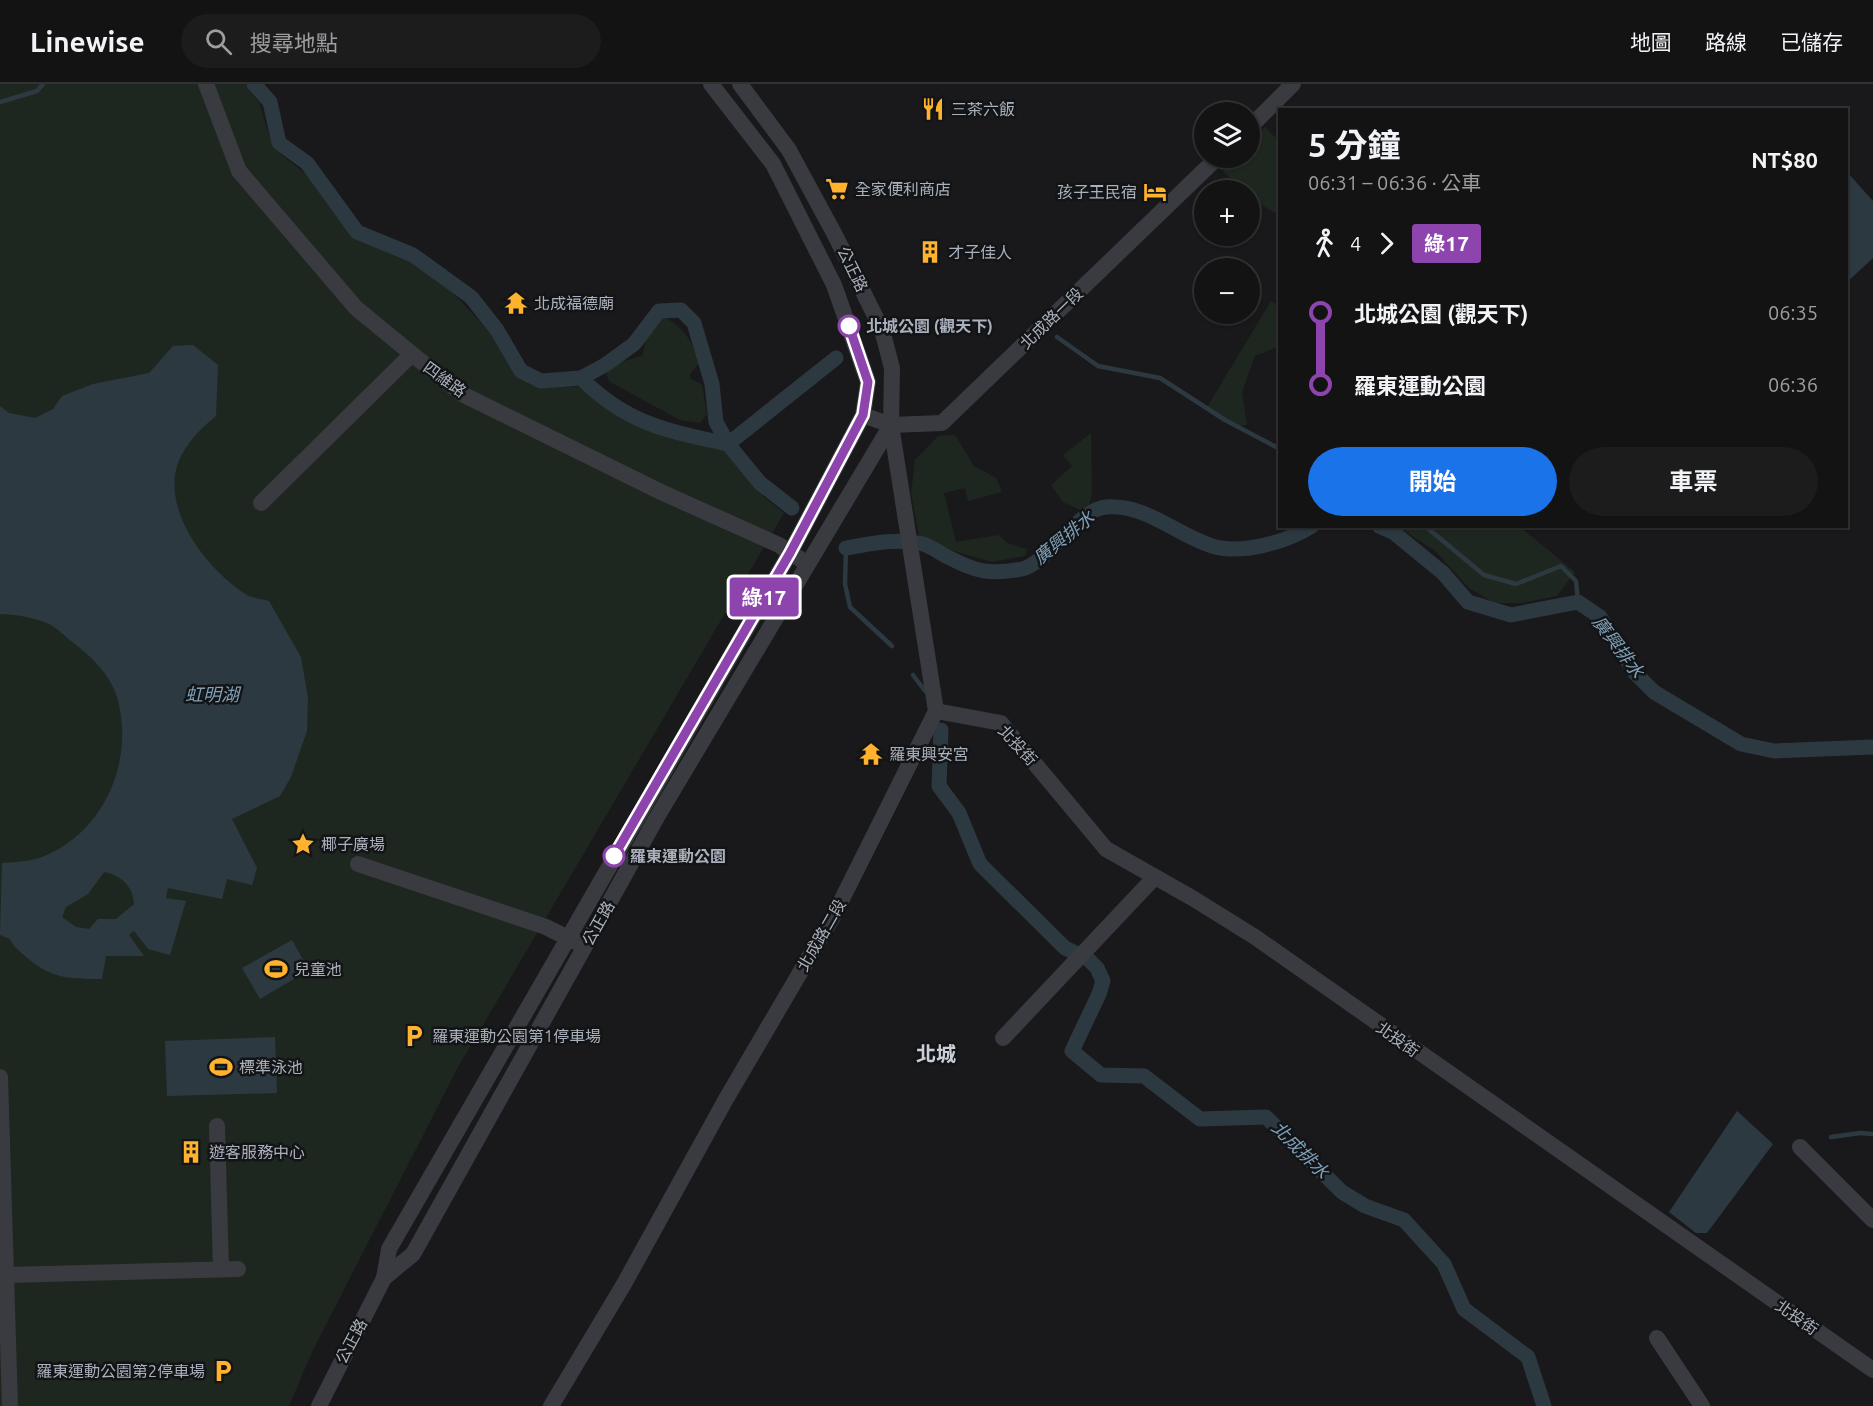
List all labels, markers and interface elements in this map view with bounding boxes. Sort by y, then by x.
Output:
search box [181,14,601,68]
icon: search [202,25,235,58]
text: Linewise [30,26,145,57]
text: 搜尋地點 [250,30,338,55]
text: 地圖 [1630,30,1672,54]
text: 路線 [1705,30,1747,54]
text: 已儲存 [1780,30,1843,54]
restaurant icon: 三茶六飯 [920,96,946,122]
place label: 三茶六飯 [951,100,1015,118]
map controls [1194,102,1260,324]
button: layers [1194,102,1260,168]
text: 5 分鐘 [1308,126,1400,163]
text: NT$80 [1751,147,1818,172]
text: 06:31 – 06:36 · 公車 [1308,171,1481,194]
supermarket icon: 全家便利商店 [824,176,850,202]
hotel icon: 孩子王民宿 [1142,179,1168,205]
place label: 全家便利商店 [855,180,951,198]
button: + [1194,180,1260,246]
place label: 孩子王民宿 [1057,183,1137,201]
icon: walk [1308,227,1341,260]
icon: forward [1370,227,1403,260]
text: 綠17 [1424,231,1469,255]
text: 4 [1350,232,1361,255]
building icon: 才子佳人 [917,239,943,265]
street label: 公正路 [834,243,872,295]
place label: 才子佳人 [948,243,1012,261]
button: − [1194,258,1260,324]
street label: 北成路一段 [1016,284,1086,352]
temple icon: 北成福德廟 [503,290,529,316]
place label: 北成福德廟 [534,294,614,312]
text: 北城公園 (觀天下) [1354,301,1528,326]
text: 06:35 [1768,301,1818,324]
marker: 北城公園 (觀天下) [838,315,860,337]
place label: 北城公園 (觀天下) [866,317,993,336]
street label: 四維路 [420,358,470,400]
text: 羅東運動公園 [1354,373,1486,398]
text: 06:36 [1768,373,1818,396]
button: 開始 [1308,447,1557,516]
button: 車票 [1569,447,1818,516]
water label: 廣興排水 [1029,506,1098,568]
line badge: 綠17 [730,578,798,616]
text: 綠17 [742,585,786,609]
water label: 廣興排水 [1589,612,1649,682]
water label: 虹明湖 [185,684,242,704]
street label: 北投街 [995,721,1041,769]
temple icon: 羅東興安宮 [858,741,884,767]
place label: 羅東興安宮 [889,745,969,763]
place icon: 椰子廣場 [290,831,316,857]
place label: 椰子廣場 [321,835,385,853]
marker: 羅東運動公園 [603,845,625,867]
place label: 羅東運動公園 [630,847,726,865]
street label: 北成路二段 [793,896,849,974]
street label: 公正路 [578,898,618,948]
sports icon: 兒童池 [263,956,289,982]
place label: 兒童池 [294,960,342,978]
street label: 北投街 [1373,1018,1423,1060]
parking icon: 羅東運動公園第1停車場 [401,1023,427,1049]
place label: 羅東運動公園第1停車場 [432,1027,601,1045]
district label: 北城 [916,1042,956,1065]
sports icon: 標準泳池 [208,1054,234,1080]
place label: 標準泳池 [239,1058,303,1076]
water label: 北成排水 [1268,1117,1334,1183]
building icon: 遊客服務中心 [178,1139,204,1165]
place label: 遊客服務中心 [209,1143,305,1161]
street label: 北投街 [1772,1296,1822,1338]
street label: 公正路 [332,1316,370,1366]
parking icon: 羅東運動公園第2停車場 [210,1358,236,1384]
place label: 羅東運動公園第2停車場 [36,1362,205,1380]

